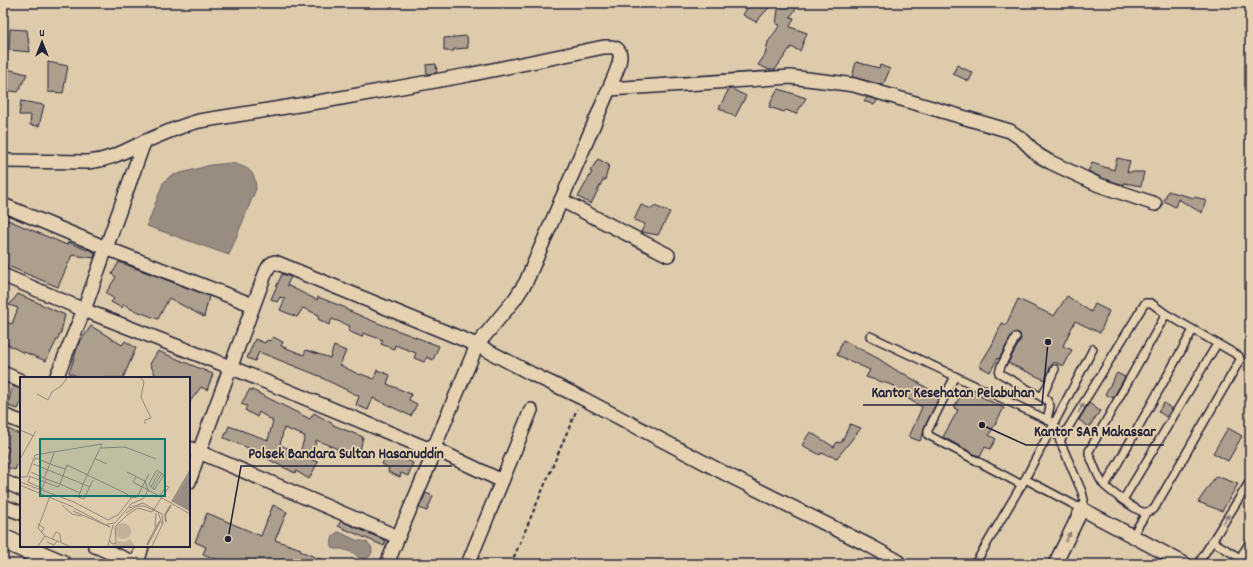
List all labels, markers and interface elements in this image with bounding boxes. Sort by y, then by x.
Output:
north arrow [22,22,62,62]
text: U [39,26,45,42]
inset map [20,377,190,547]
callout: Kantor Kesehatan Pelabuhan [863,378,1042,405]
text: Kantor Kesehatan Pelabuhan [871,383,1035,405]
one-way arrow [1077,402,1084,414]
callout: Kantor SAR Makassar [1026,418,1164,445]
text: Kantor SAR Makassar [1034,422,1156,444]
callout: Polsek Bandara Sultan Hasanuddin [241,439,452,466]
text: Polsek Bandara Sultan Hasanuddin [248,444,444,466]
one-way arrow [1222,514,1230,524]
one-way arrow [1065,531,1072,542]

